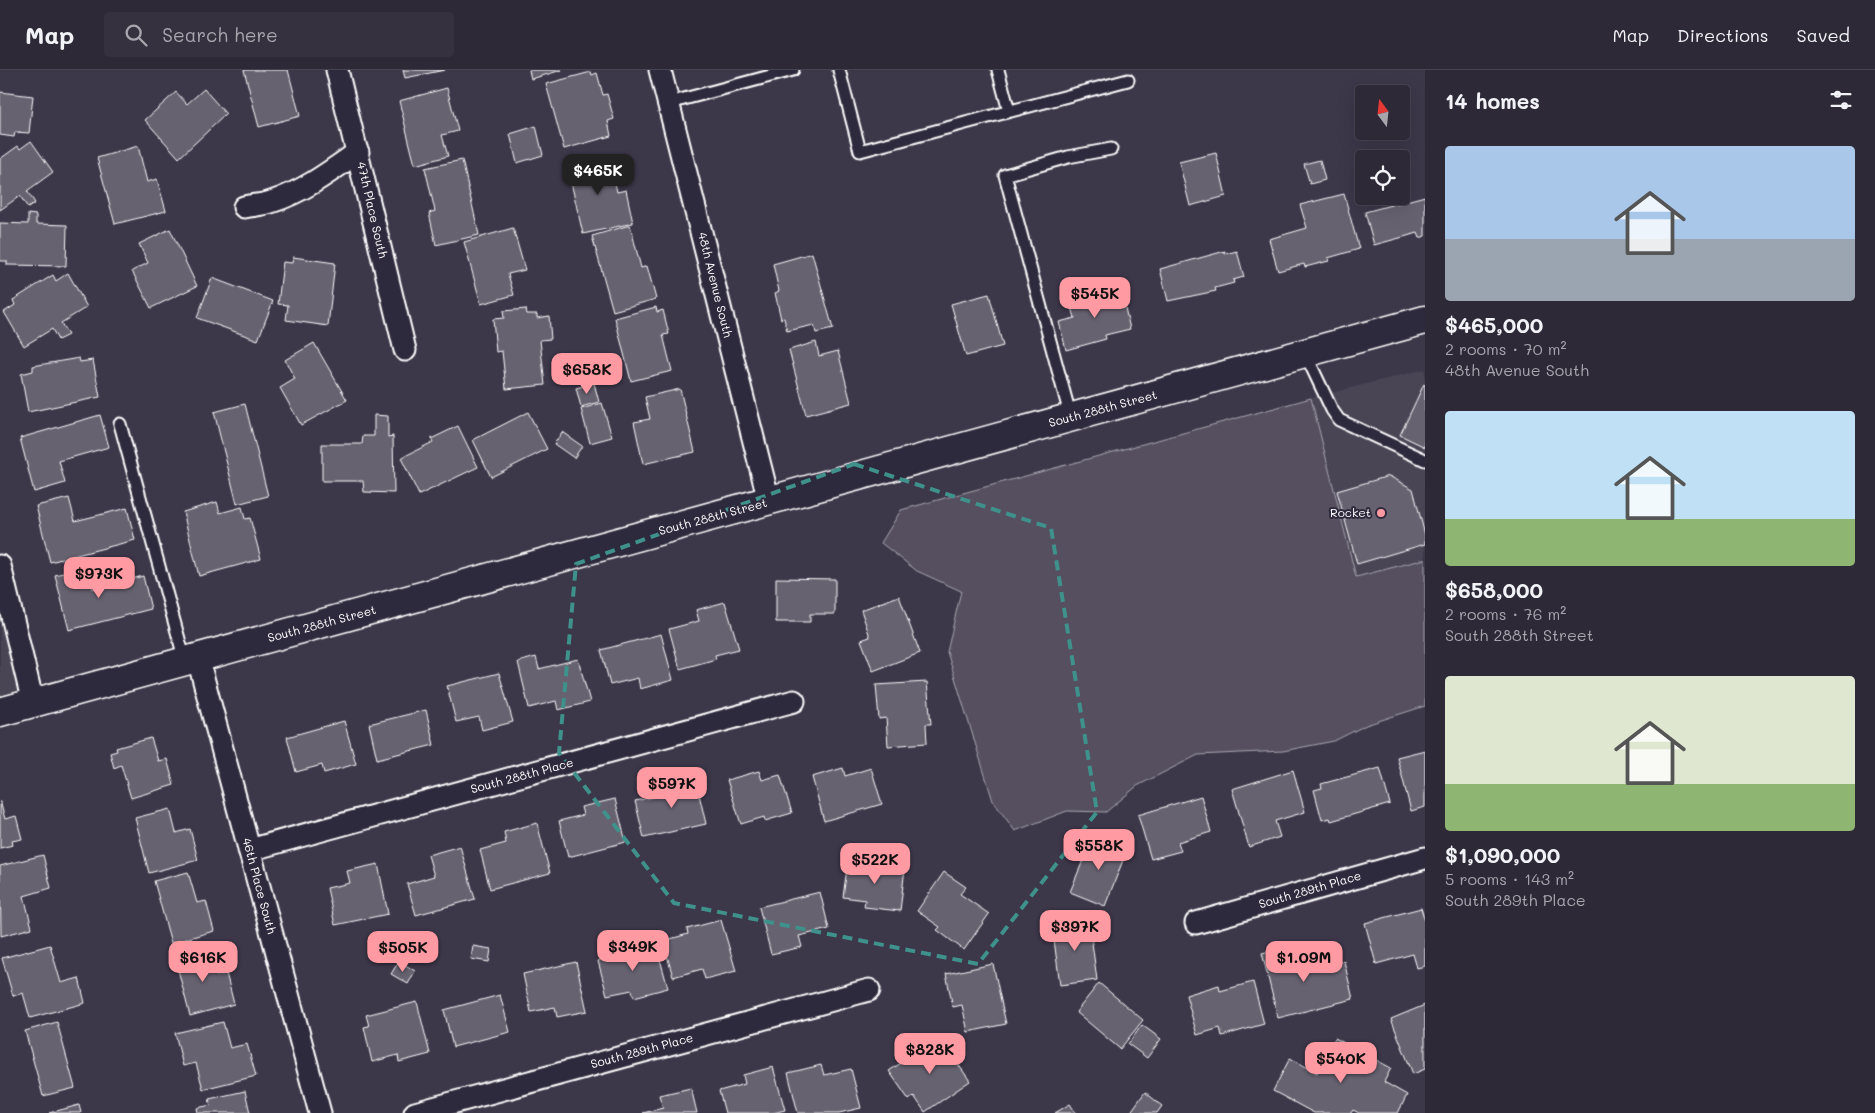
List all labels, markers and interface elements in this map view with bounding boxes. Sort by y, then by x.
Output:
search box [104,12,454,57]
text: Map [25,19,74,50]
icon: search [122,21,150,49]
text: Search here [162,22,278,47]
text: Map [1612,23,1649,47]
text: Directions [1677,23,1769,47]
text: Saved [1797,23,1850,47]
north arrow [1355,85,1410,140]
map controls [1355,85,1410,205]
icon: filters [1827,86,1855,114]
text: 14 homes [1445,87,1540,114]
button: locate [1355,150,1410,205]
pin: $465K [563,154,633,196]
text: $465K [573,159,623,180]
street label: 47th Place South [354,160,392,260]
icon: home [1605,178,1695,268]
street label: 48th Avenue South [695,230,737,339]
pin: $545K [1060,276,1130,319]
text: $545K [1070,282,1120,303]
text: $465,000 [1445,311,1543,338]
text: 2 rooms · 70 m² [1445,338,1566,359]
pin: $658K [552,352,622,395]
text: $658K [562,358,612,379]
text: 48th Avenue South [1445,359,1589,380]
street label: South 288th Street [1047,386,1159,430]
icon: home [1605,443,1695,533]
street label: South 288th Street [657,494,769,538]
place label: Rocket [1330,504,1371,520]
marker: Rocket [1375,507,1387,519]
pin: $973K [64,556,134,599]
text: $973K [75,562,123,583]
text: $658,000 [1445,576,1543,603]
street label: South 288th Street [266,601,378,645]
text: 2 rooms · 76 m² [1445,603,1566,624]
text: South 288th Street [1445,624,1594,645]
icon: home [1605,708,1695,798]
street label: South 288th Place [469,754,575,796]
pin: $597K [637,766,707,809]
text: $597K [648,772,696,793]
pin: $558K [1064,828,1134,871]
text: $558K [1074,834,1124,855]
street label: 46th Place South [239,836,281,936]
text: $1,090,000 [1445,841,1560,868]
pin: $522K [840,842,910,885]
text: $522K [851,848,899,869]
street label: South 289th Place [1257,867,1363,911]
text: 5 rooms · 143 m² [1445,868,1574,889]
text: South 289th Place [1445,889,1586,910]
pin: $397K [1040,910,1110,952]
text: $397K [1051,915,1099,936]
pin: $505K [368,930,438,973]
pin: $349K [598,930,668,972]
text: $349K [608,935,658,956]
text: $505K [378,936,428,957]
pin: $616K [168,940,238,983]
pin: $1.09M [1263,940,1345,983]
text: $616K [180,946,226,967]
text: $1.09M [1277,946,1331,967]
street label: South 289th Place [589,1029,695,1071]
pin: $828K [895,1032,965,1075]
text: $828K [905,1038,955,1059]
pin: $540K [1306,1042,1376,1084]
text: $540K [1316,1047,1366,1068]

